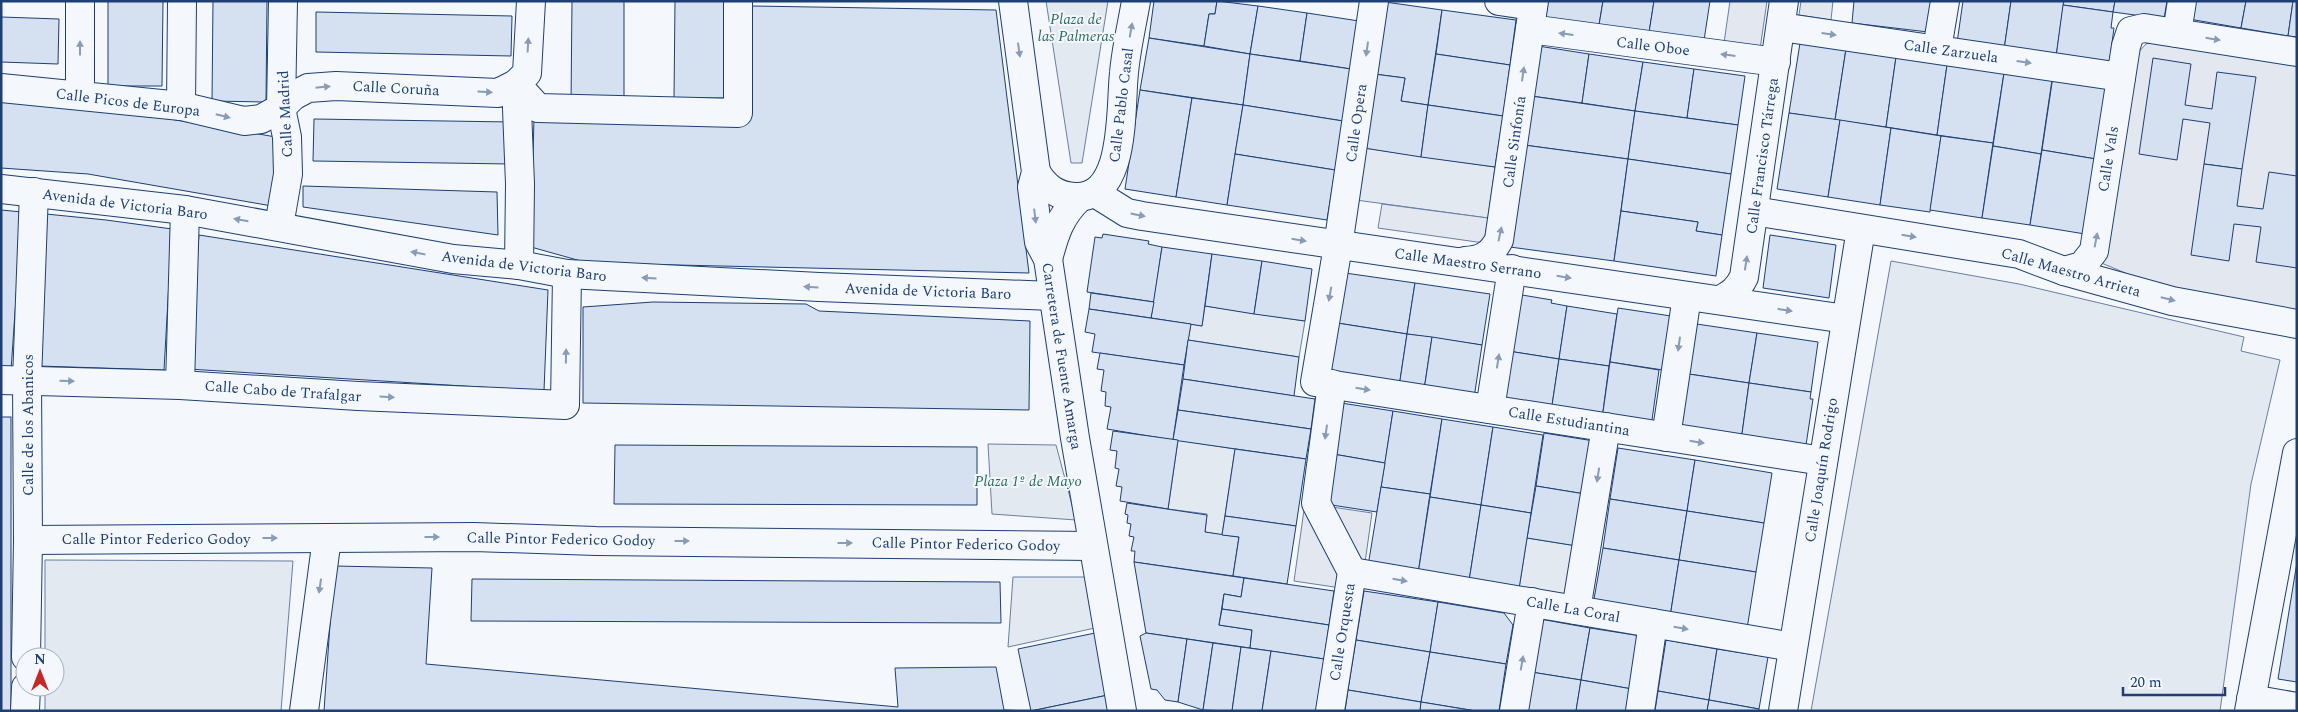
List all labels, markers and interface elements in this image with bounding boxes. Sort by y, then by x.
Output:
park label: Plaza de las Palmeras [1038,8,1115,48]
one-way arrow [1127,21,1135,37]
one-way arrow [1558,30,1574,38]
one-way arrow [1821,30,1837,38]
street label: Calle Oboe [1615,31,1691,62]
street label: Calle Zarzuela [1902,33,2001,70]
one-way arrow [2206,36,2222,44]
one-way arrow [525,37,533,53]
one-way arrow [76,40,84,56]
one-way arrow [1016,42,1024,58]
one-way arrow [1362,42,1370,58]
street label: Calle Pablo Casal [1103,46,1140,164]
one-way arrow [1719,51,1735,59]
one-way arrow [2017,59,2033,67]
one-way arrow [1520,65,1528,81]
street label: Calle Madrid [272,70,299,158]
street label: Calle Coruña [352,75,441,102]
street label: Calle Francisco Tárrega [1740,76,1785,236]
street label: Calle Picos de Europa [54,82,202,123]
street label: Calle Opera [1340,82,1373,164]
one-way arrow [315,83,331,91]
one-way arrow [478,89,494,97]
street label: Calle Sinfonía [1497,94,1532,190]
one-way arrow [215,112,230,120]
street label: Calle Vals [2092,124,2125,194]
street label: Avenida de Victoria Baro [41,183,209,226]
one-way arrow [1031,209,1039,225]
one-way arrow [1130,211,1146,219]
one-way arrow [233,215,249,223]
one-way arrow [1496,226,1504,242]
one-way arrow [2092,232,2100,247]
one-way arrow [1901,233,1917,241]
one-way arrow [1291,236,1307,244]
street label: Calle Maestro Serrano [1393,242,1543,285]
street label: Calle Maestro Arrieta [1998,242,2144,304]
street label: Avenida de Victoria Baro [440,245,608,288]
one-way arrow [410,248,426,256]
one-way arrow [1743,254,1751,270]
street label: Carretera de Fuente Amarga [1035,261,1088,452]
one-way arrow [1556,273,1572,281]
one-way arrow [641,274,657,282]
street label: Avenida de Victoria Baro [844,277,1012,306]
one-way arrow [803,282,819,290]
one-way arrow [1325,286,1333,302]
one-way arrow [2161,296,2176,304]
one-way arrow [1778,306,1794,314]
one-way arrow [1675,336,1683,352]
one-way arrow [562,348,570,364]
one-way arrow [1494,352,1502,368]
street label: Calle de los Abanicos [17,354,40,496]
street label: Calle Cabo de Trafalgar [204,375,362,408]
one-way arrow [60,378,76,386]
one-way arrow [1356,385,1372,393]
one-way arrow [379,394,395,402]
street label: Calle Joaquín Rodrigo [1799,396,1844,544]
street label: Calle Estudiantina [1506,401,1632,443]
one-way arrow [1321,425,1329,441]
one-way arrow [1689,438,1705,446]
one-way arrow [1594,468,1602,484]
park label: Plaza 1º de Mayo [974,470,1082,493]
street label: Calle Pintor Federico Godoy [466,526,656,553]
street label: Calle Pintor Federico Godoy [62,528,251,551]
street label: Calle Pintor Federico Godoy [871,531,1061,558]
one-way arrow [424,533,440,541]
one-way arrow [262,534,278,542]
one-way arrow [674,537,690,545]
one-way arrow [837,539,853,547]
one-way arrow [1393,576,1409,584]
one-way arrow [316,578,324,594]
street label: Calle Orquesta [1323,581,1362,683]
street label: Calle La Coral [1524,590,1622,629]
one-way arrow [1674,625,1690,633]
north arrow [15,647,65,697]
text: N [34,649,46,670]
one-way arrow [1518,654,1526,670]
scale bar [2123,664,2226,696]
text: 20 m [2130,671,2162,694]

